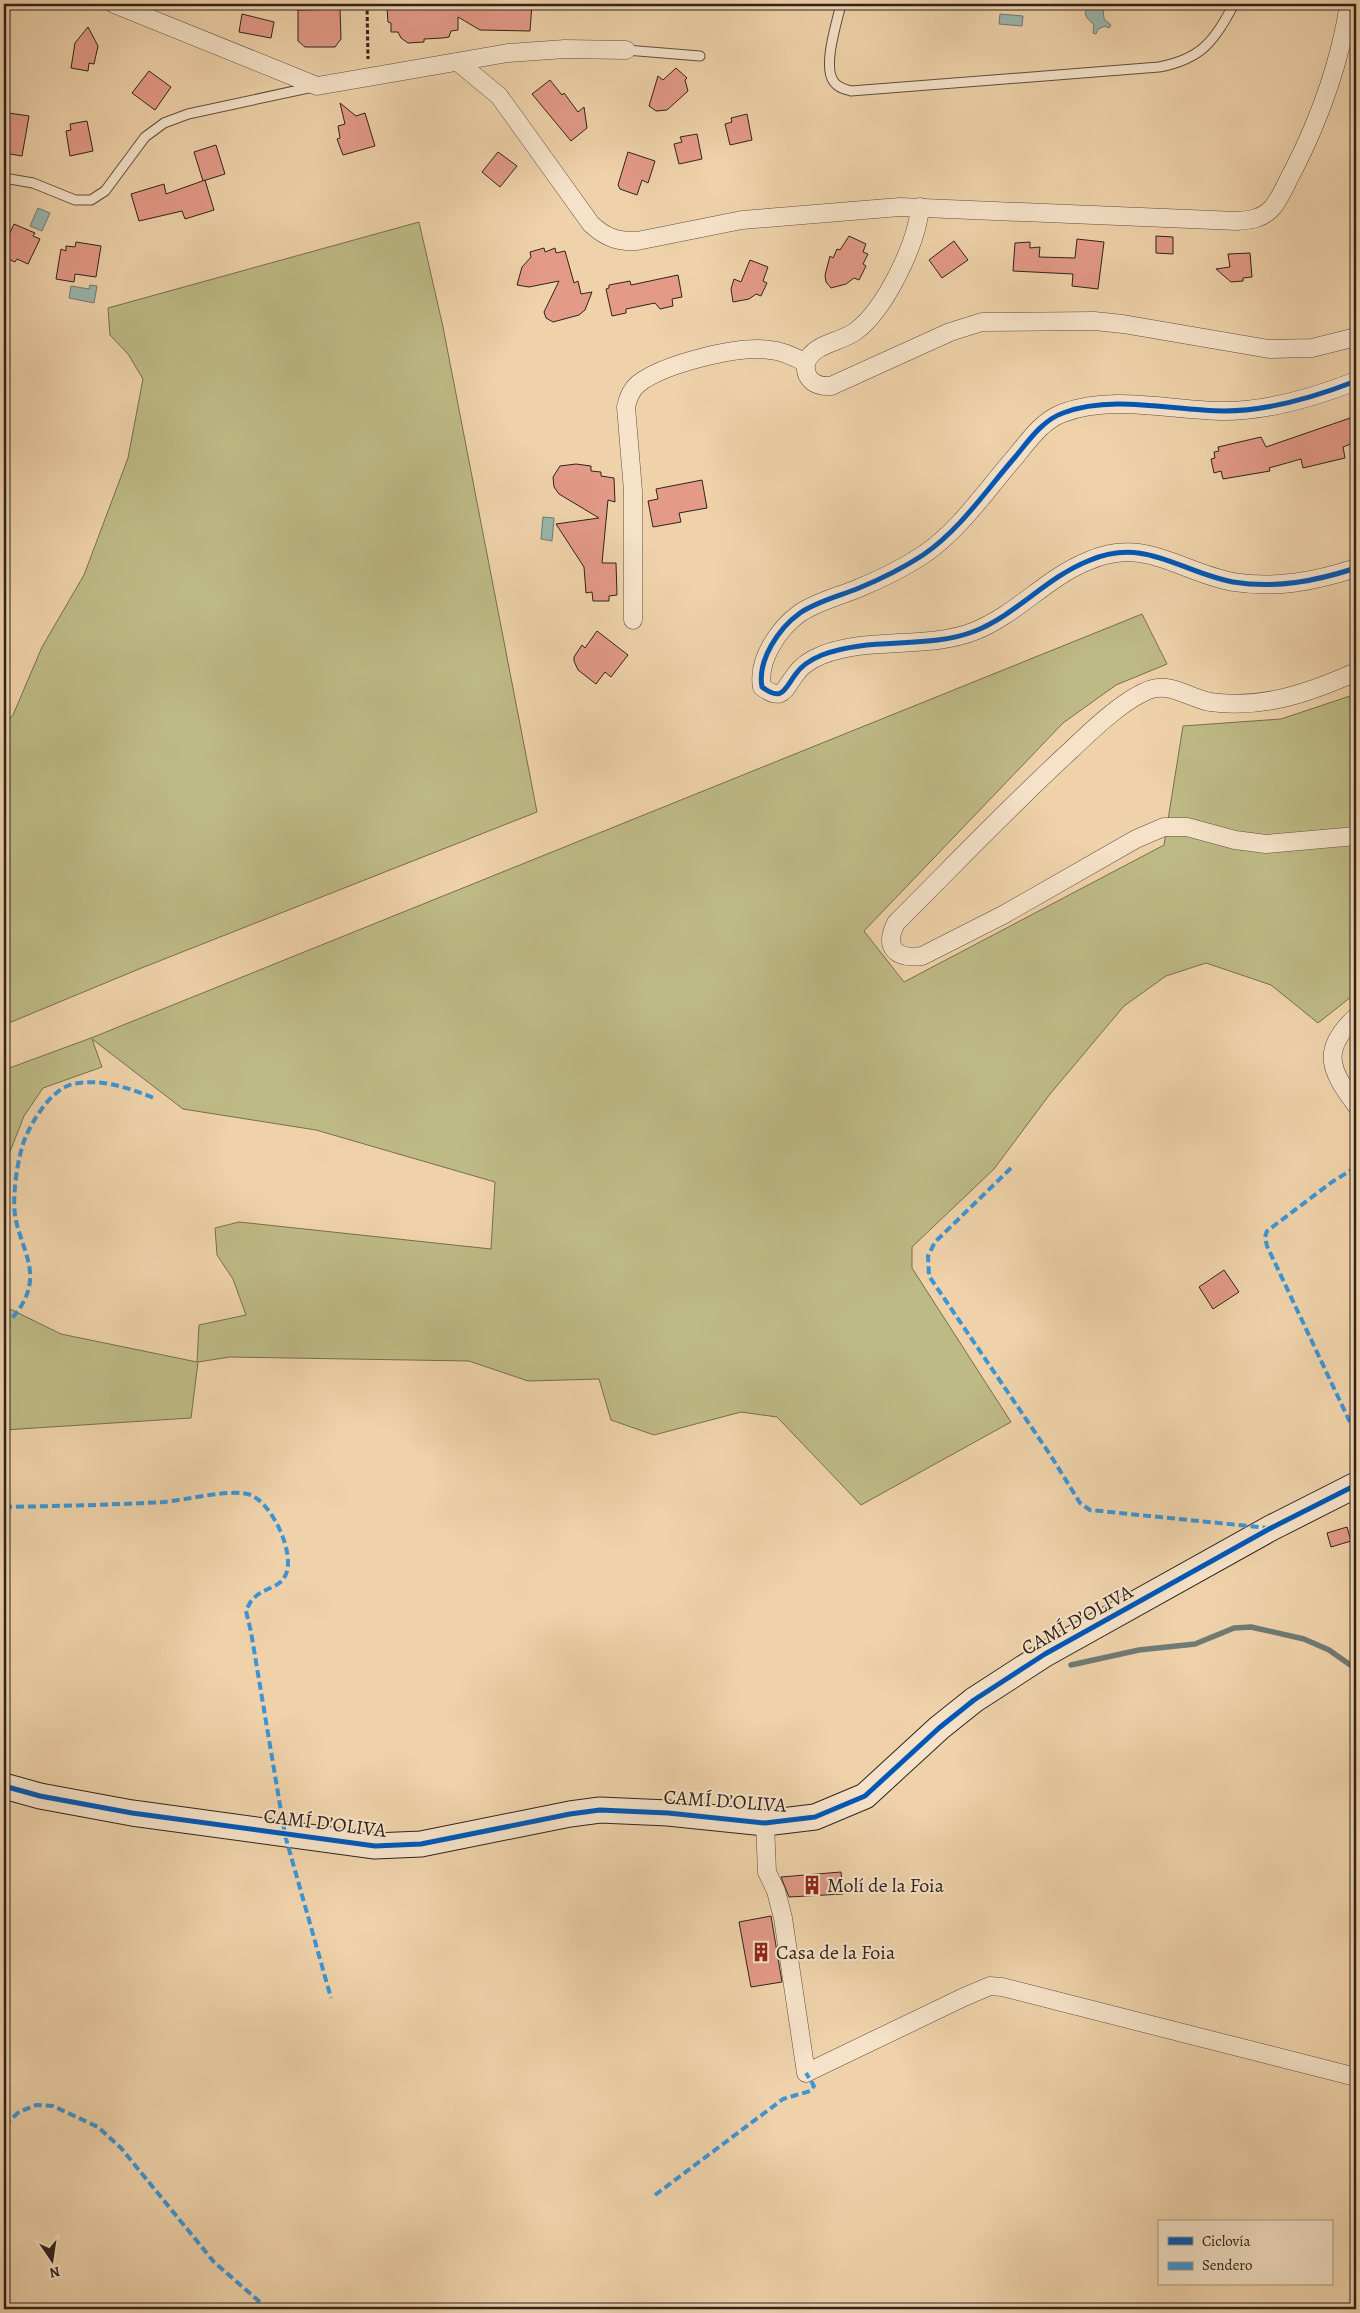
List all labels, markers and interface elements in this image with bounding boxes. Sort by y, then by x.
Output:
street label: CAMÍ D’OLIVA [1017,1578,1138,1662]
street label: CAMÍ D’OLIVA [663,1783,788,1819]
street label: CAMÍ D’OLIVA [262,1802,388,1844]
place label: Molí de la Foia [827,1872,945,1899]
building icon: Molí de la Foia [801,1874,823,1896]
place label: Casa de la Foia [776,1939,896,1966]
building icon: Casa de la Foia [750,1941,772,1963]
legend [1158,2220,1332,2286]
text: Ciclovía [1202,2231,1250,2251]
north arrow [28,2236,78,2286]
text: Sendero [1202,2255,1252,2275]
text: N [48,2262,62,2283]

